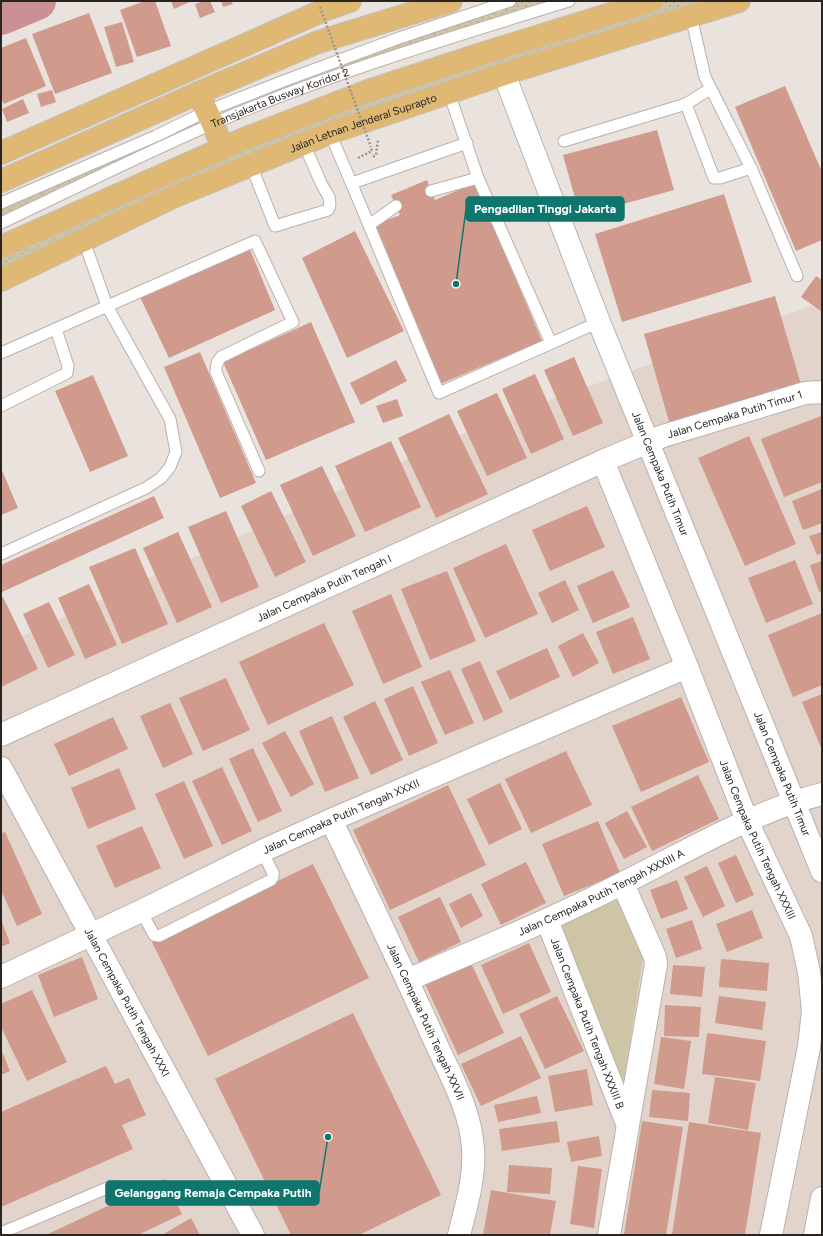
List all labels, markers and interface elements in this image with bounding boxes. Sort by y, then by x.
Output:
street label: Transjakarta Busway Koridor 2 [209,65,351,130]
street label: Jalan Letnan Jenderal Suprapto [288,91,438,155]
callout: Pengadilan Tinggi Jakarta [466,197,624,221]
text: Pengadilan Tinggi Jakarta [474,202,616,216]
street label: Jalan Cempaka Putih Timur 1 [666,388,804,441]
street label: Jalan Cempaka Putih Timur [629,409,692,538]
street label: Jalan Cempaka Putih Tengah I [255,552,394,624]
street label: Jalan Cempaka Putih Timur [751,709,814,838]
street label: Jalan Cempaka Putih Tengah XXXIII [717,758,799,921]
street label: Jalan Cempaka Putih Tengah XXXII [260,776,421,856]
street label: Jalan Cempaka Putih Tengah XXXIII A [516,846,687,938]
street label: Jalan Cempaka Putih Tengah XXXI [82,925,173,1079]
street label: Jalan Cempaka Putih Tengah XXXIII B [548,936,627,1111]
street label: Jalan Cempaka Putih Tengah XXVII [384,941,467,1102]
callout: Gelanggang Remaja Cempaka Putih [106,1181,319,1205]
text: Gelanggang Remaja Cempaka Putih [114,1186,312,1200]

